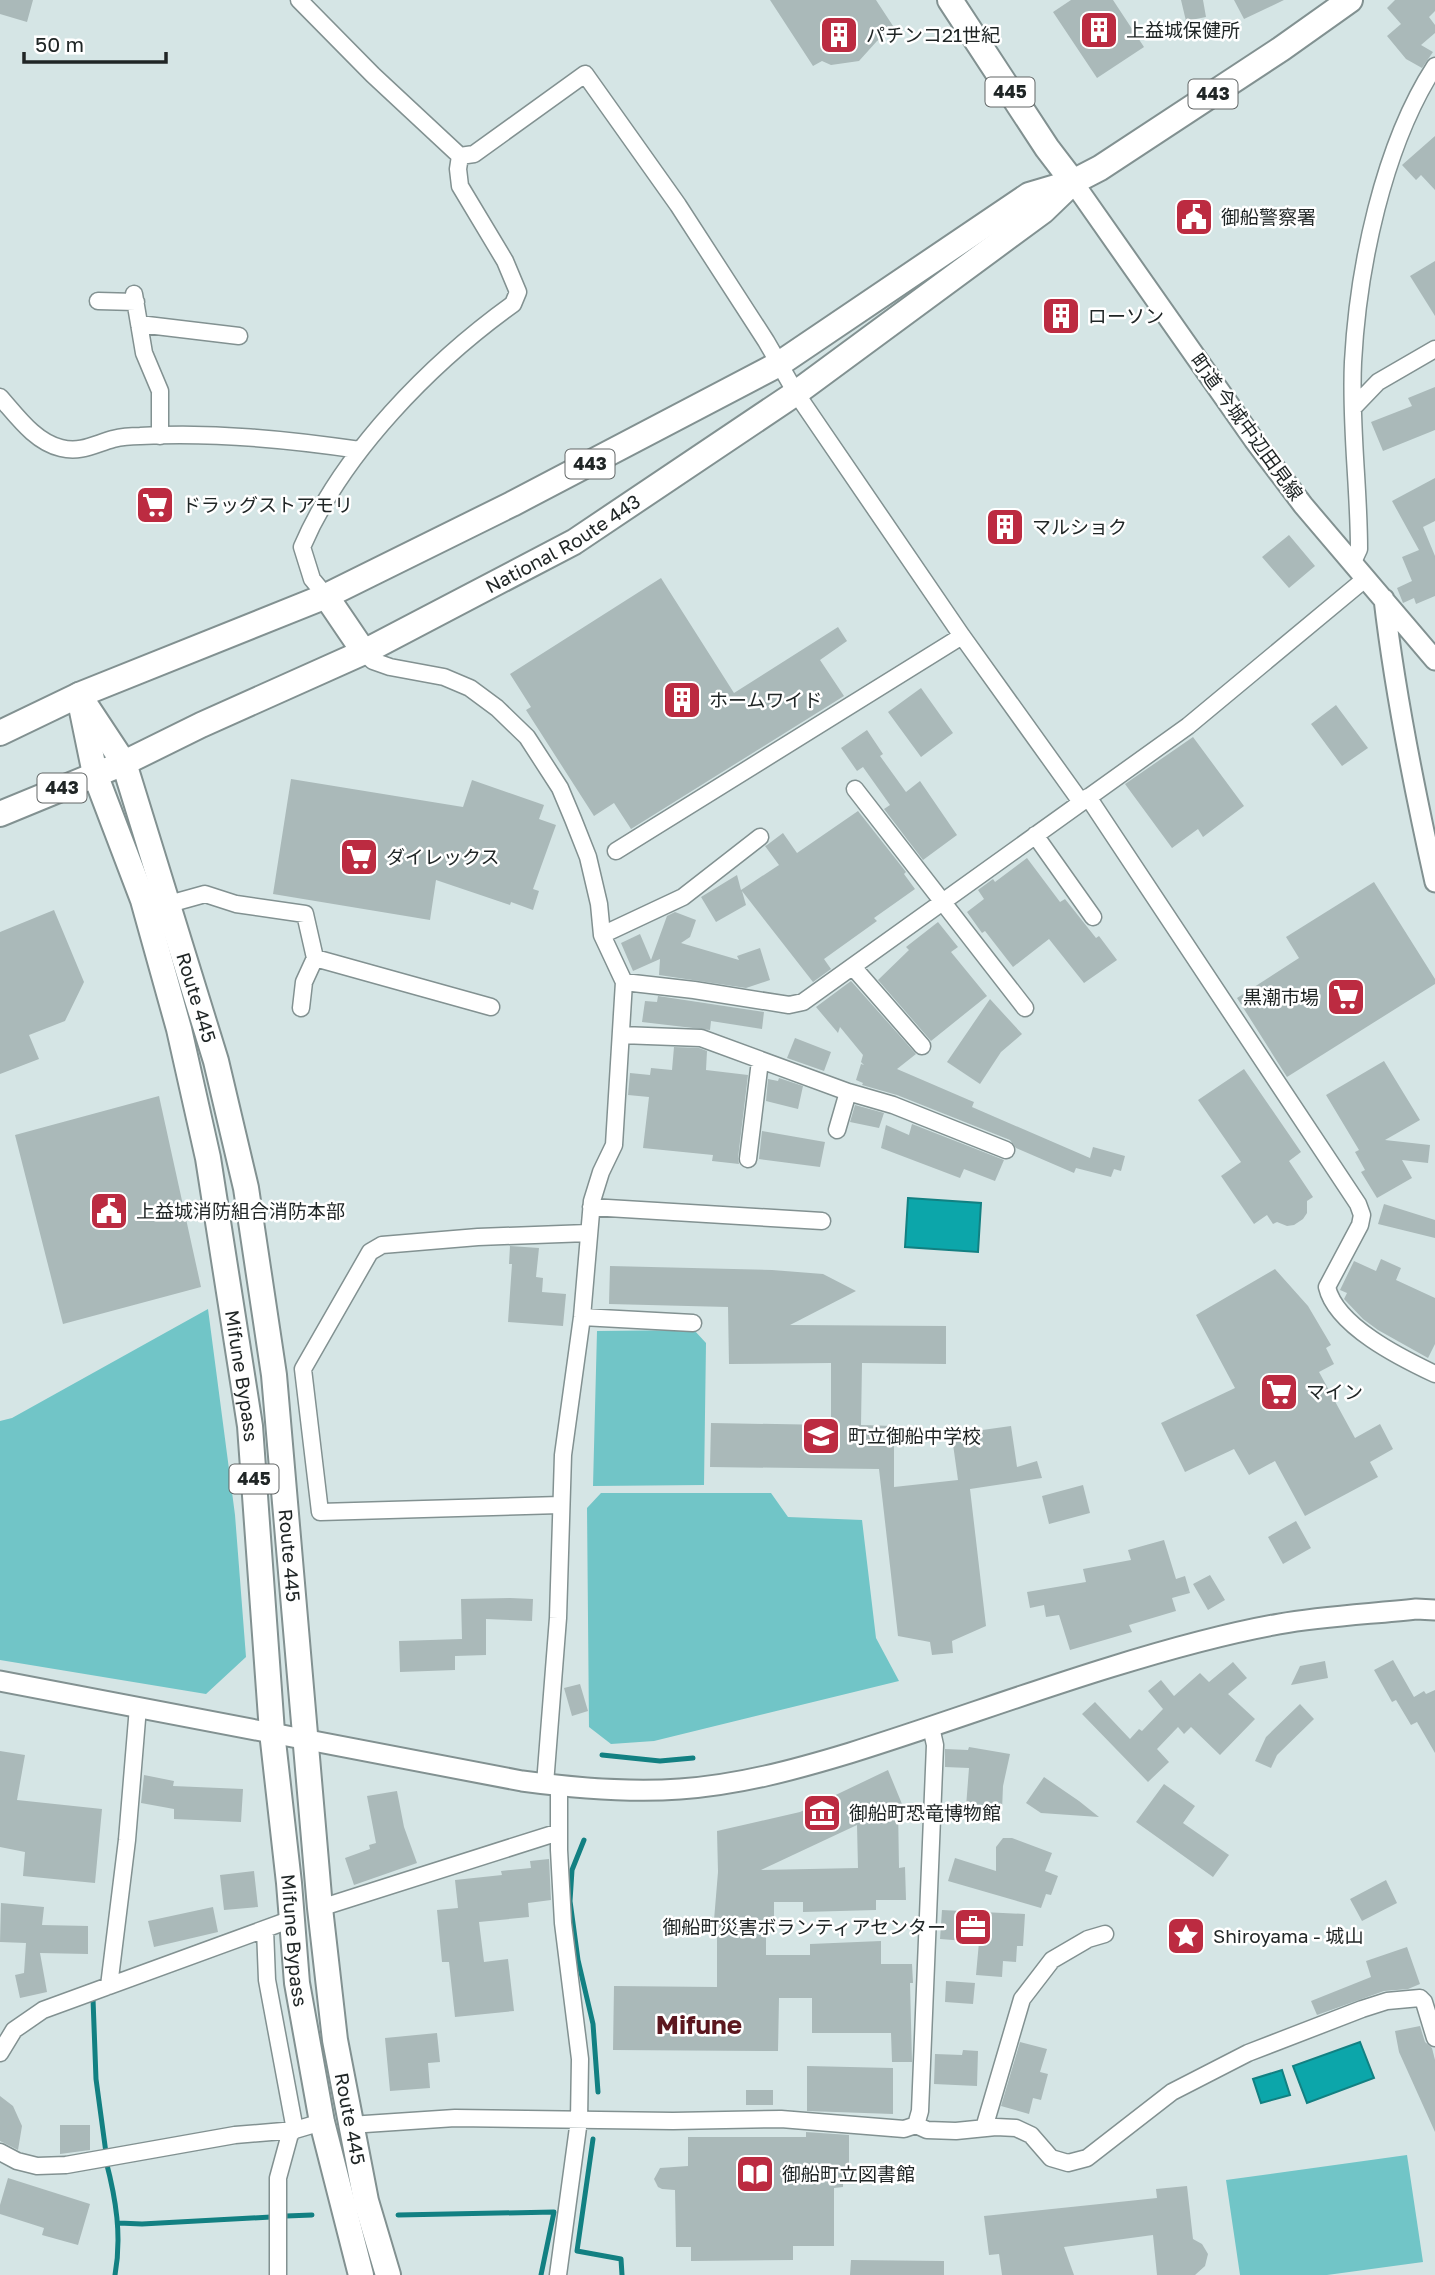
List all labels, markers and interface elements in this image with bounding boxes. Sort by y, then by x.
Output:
building icon: 上益城保健所 [1078,9,1120,51]
building icon: パチンコ21世紀 [818,14,860,56]
place label: 上益城保健所 [1126,18,1240,41]
scale bar [24,21,166,65]
place label: パチンコ21世紀 [866,23,1000,46]
text: 50 m [35,31,84,57]
road number: 445 [986,78,1034,106]
road number: 443 [1188,80,1238,108]
public building icon: 御船警察署 [1173,196,1215,238]
place label: 御船警察署 [1221,205,1316,228]
building icon: ローソン [1040,295,1082,337]
place label: ローソン [1088,304,1164,327]
street label: 町道 今城中辺田見線 [1186,349,1308,505]
road number: 443 [566,450,614,478]
supermarket icon: ドラッグストアモリ [134,484,176,526]
street label: National Route 443 [481,489,644,597]
place label: ドラッグストアモリ [182,493,353,516]
building icon: マルショク [984,506,1026,548]
place label: マルショク [1032,515,1127,538]
building icon: ホームワイド [661,679,703,721]
place label: ホームワイド [709,688,822,711]
road number: 443 [38,774,86,802]
supermarket icon: ダイレックス [338,836,380,878]
place label: ダイレックス [386,845,499,868]
street label: Route 445 [172,949,222,1045]
supermarket icon: 黒潮市場 [1325,976,1367,1018]
place label: 黒潮市場 [1243,985,1319,1008]
public building icon: 上益城消防組合消防本部 [88,1190,130,1232]
place label: 上益城消防組合消防本部 [136,1199,345,1222]
street label: Mifune Bypass [221,1308,263,1443]
supermarket icon: マイン [1258,1371,1300,1413]
place label: マイン [1306,1380,1363,1403]
school or university icon: 町立御船中学校 [800,1415,842,1457]
place label: 町立御船中学校 [848,1424,981,1447]
road number: 445 [230,1464,278,1494]
street label: Route 445 [275,1508,306,1603]
museum icon: 御船町恐竜博物館 [801,1792,843,1834]
place label: 御船町恐竜博物館 [849,1801,1001,1824]
street label: Mifune Bypass [277,1873,313,2008]
office icon: 御船町災害ボランティアセンター [952,1906,994,1948]
place label: 御船町災害ボランティアセンター [663,1915,946,1938]
place icon: Shiroyama - 城山 [1165,1915,1207,1957]
place label: Shiroyama - 城山 [1213,1924,1363,1947]
district label: Mifune [656,2009,742,2040]
street label: Route 445 [331,2071,371,2167]
library icon: 御船町立図書館 [734,2153,776,2195]
place label: 御船町立図書館 [782,2162,915,2185]

